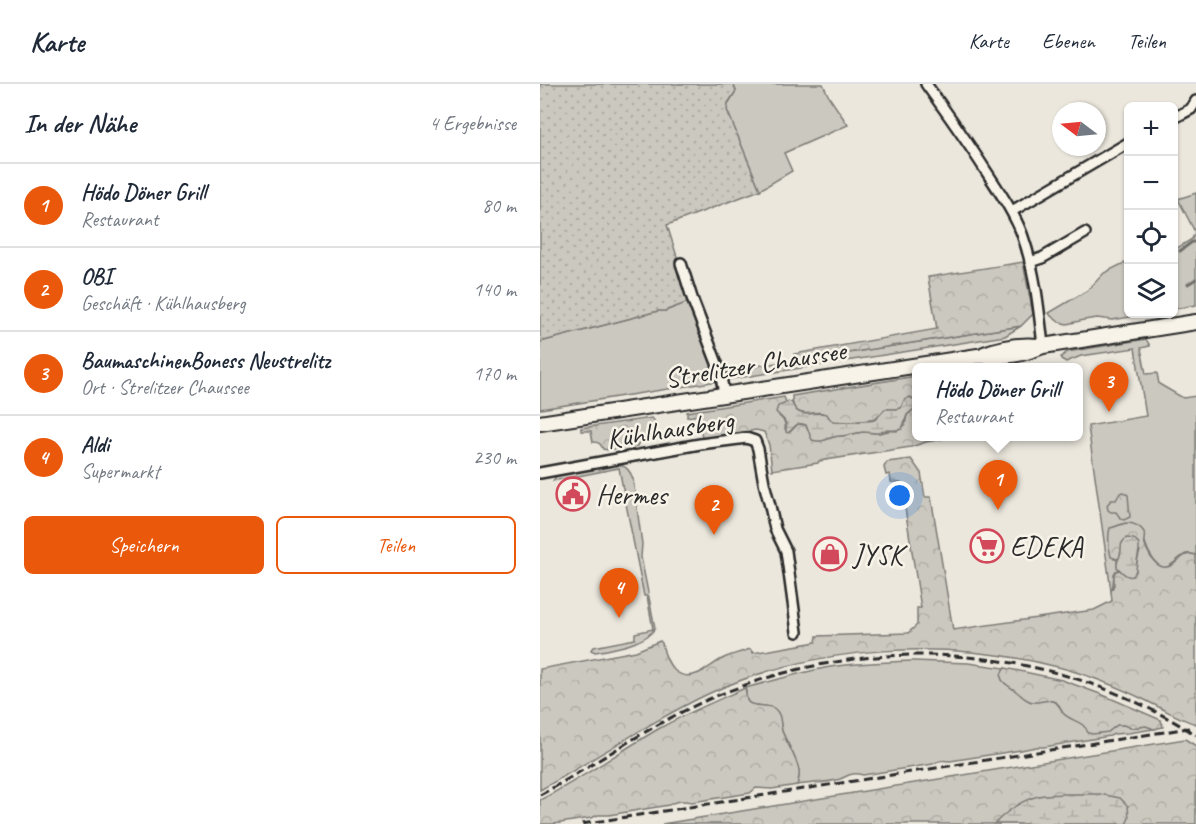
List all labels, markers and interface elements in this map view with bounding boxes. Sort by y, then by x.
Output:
text: Karte [30,24,84,59]
text: Karte [969,28,1009,54]
text: Ebenen [1042,28,1095,54]
text: Teilen [1128,28,1166,54]
north arrow [1052,102,1106,156]
map controls [1124,102,1178,318]
button: + [1124,102,1178,156]
text: In der Nähe [24,107,136,140]
text: 4 Ergebnisse [429,111,516,136]
button: − [1124,156,1178,210]
text: Hödo Döner Grill [81,179,206,207]
text: 1 [39,193,48,218]
text: 80 m [482,193,516,218]
text: Restaurant [81,207,158,232]
button: locate [1124,210,1178,264]
text: OBI [81,263,112,291]
button: layers [1124,264,1178,318]
text: 2 [39,277,48,302]
text: 140 m [473,277,516,302]
text: Geschäft · Kühlhausberg [81,291,246,316]
street label: Strelitzer Chaussee [662,332,850,396]
text: BaumaschinenBoness Neustrelitz [81,347,330,375]
text: 3 [39,361,48,386]
text: 170 m [473,361,516,386]
pin: 3 [1090,362,1128,412]
popup [912,363,1083,441]
text: Ort · Strelitzer Chaussee [81,375,249,400]
text: Hödo Döner Grill [935,376,1060,404]
street label: Kühlhausberg [604,402,737,456]
text: Restaurant [935,404,1013,429]
text: Aldi [81,431,109,459]
text: 4 [39,445,48,470]
text: 230 m [473,445,516,470]
text: Supermarkt [81,459,160,484]
pin: 1 [978,460,1018,510]
public building icon: Hermes [555,476,591,512]
place label: Hermes [596,477,669,512]
your location [885,481,914,510]
pin: 2 [694,486,734,535]
button: Speichern [24,516,264,574]
button: Teilen [276,516,516,574]
supermarket icon: EDEKA [969,528,1005,564]
place label: EDEKA [1010,529,1084,564]
shop icon: JYSK [812,536,848,572]
place label: JYSK [851,537,909,572]
pin: 4 [600,568,638,618]

